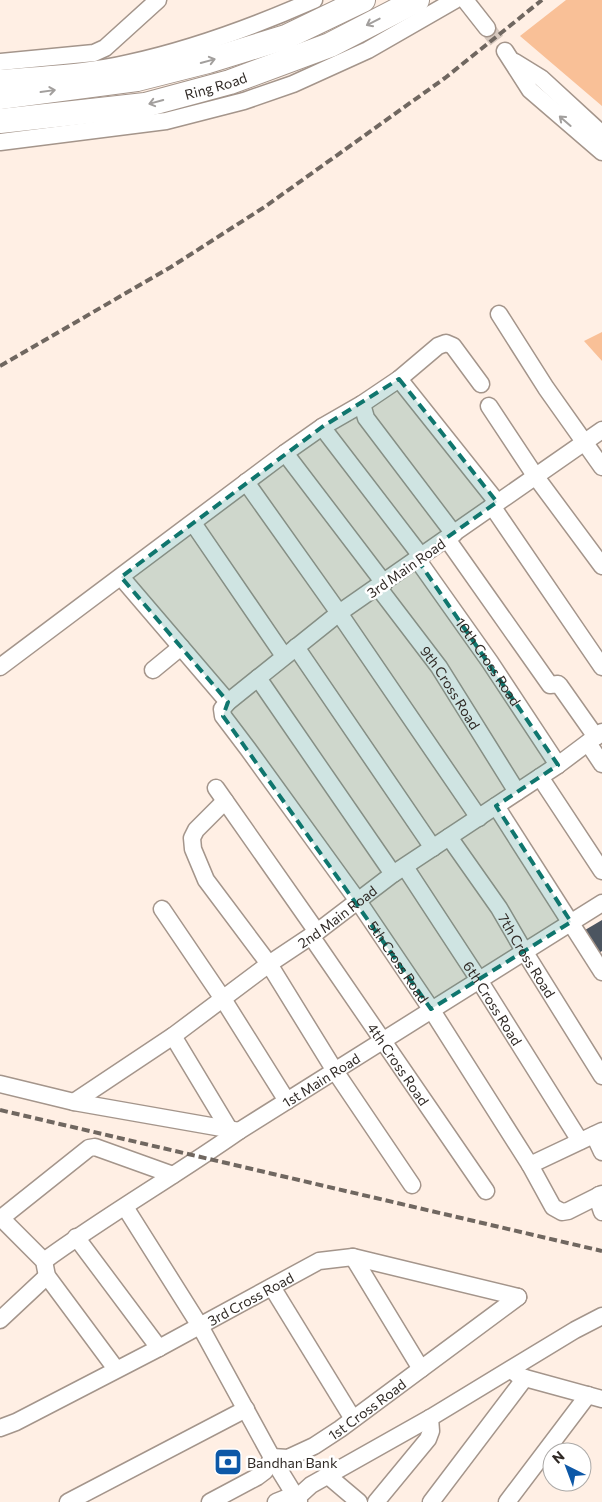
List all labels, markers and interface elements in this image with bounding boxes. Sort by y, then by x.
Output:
one-way arrow [366,17,381,27]
one-way arrow [199,56,215,66]
street label: Ring Road [182,68,249,102]
one-way arrow [40,86,56,96]
one-way arrow [148,98,164,107]
one-way arrow [559,115,572,126]
street label: 3rd Main Road [364,535,448,601]
street label: 10th Cross Road [453,614,525,709]
street label: 9th Cross Road [417,642,484,732]
street label: 2nd Main Road [294,881,380,951]
street label: 7th Cross Road [495,910,559,1000]
street label: 5th Cross Road [365,917,433,1006]
street label: 6th Cross Road [460,958,526,1048]
street label: 4th Cross Road [364,1019,433,1108]
street label: 1st Main Road [279,1049,363,1110]
street label: 3rd Cross Road [204,1268,296,1329]
street label: 1st Cross Road [325,1375,409,1443]
north arrow [542,1442,592,1492]
bank icon: Bandhan Bank [213,1447,243,1477]
text: N [548,1447,568,1467]
place label: Bandhan Bank [247,1454,338,1471]

